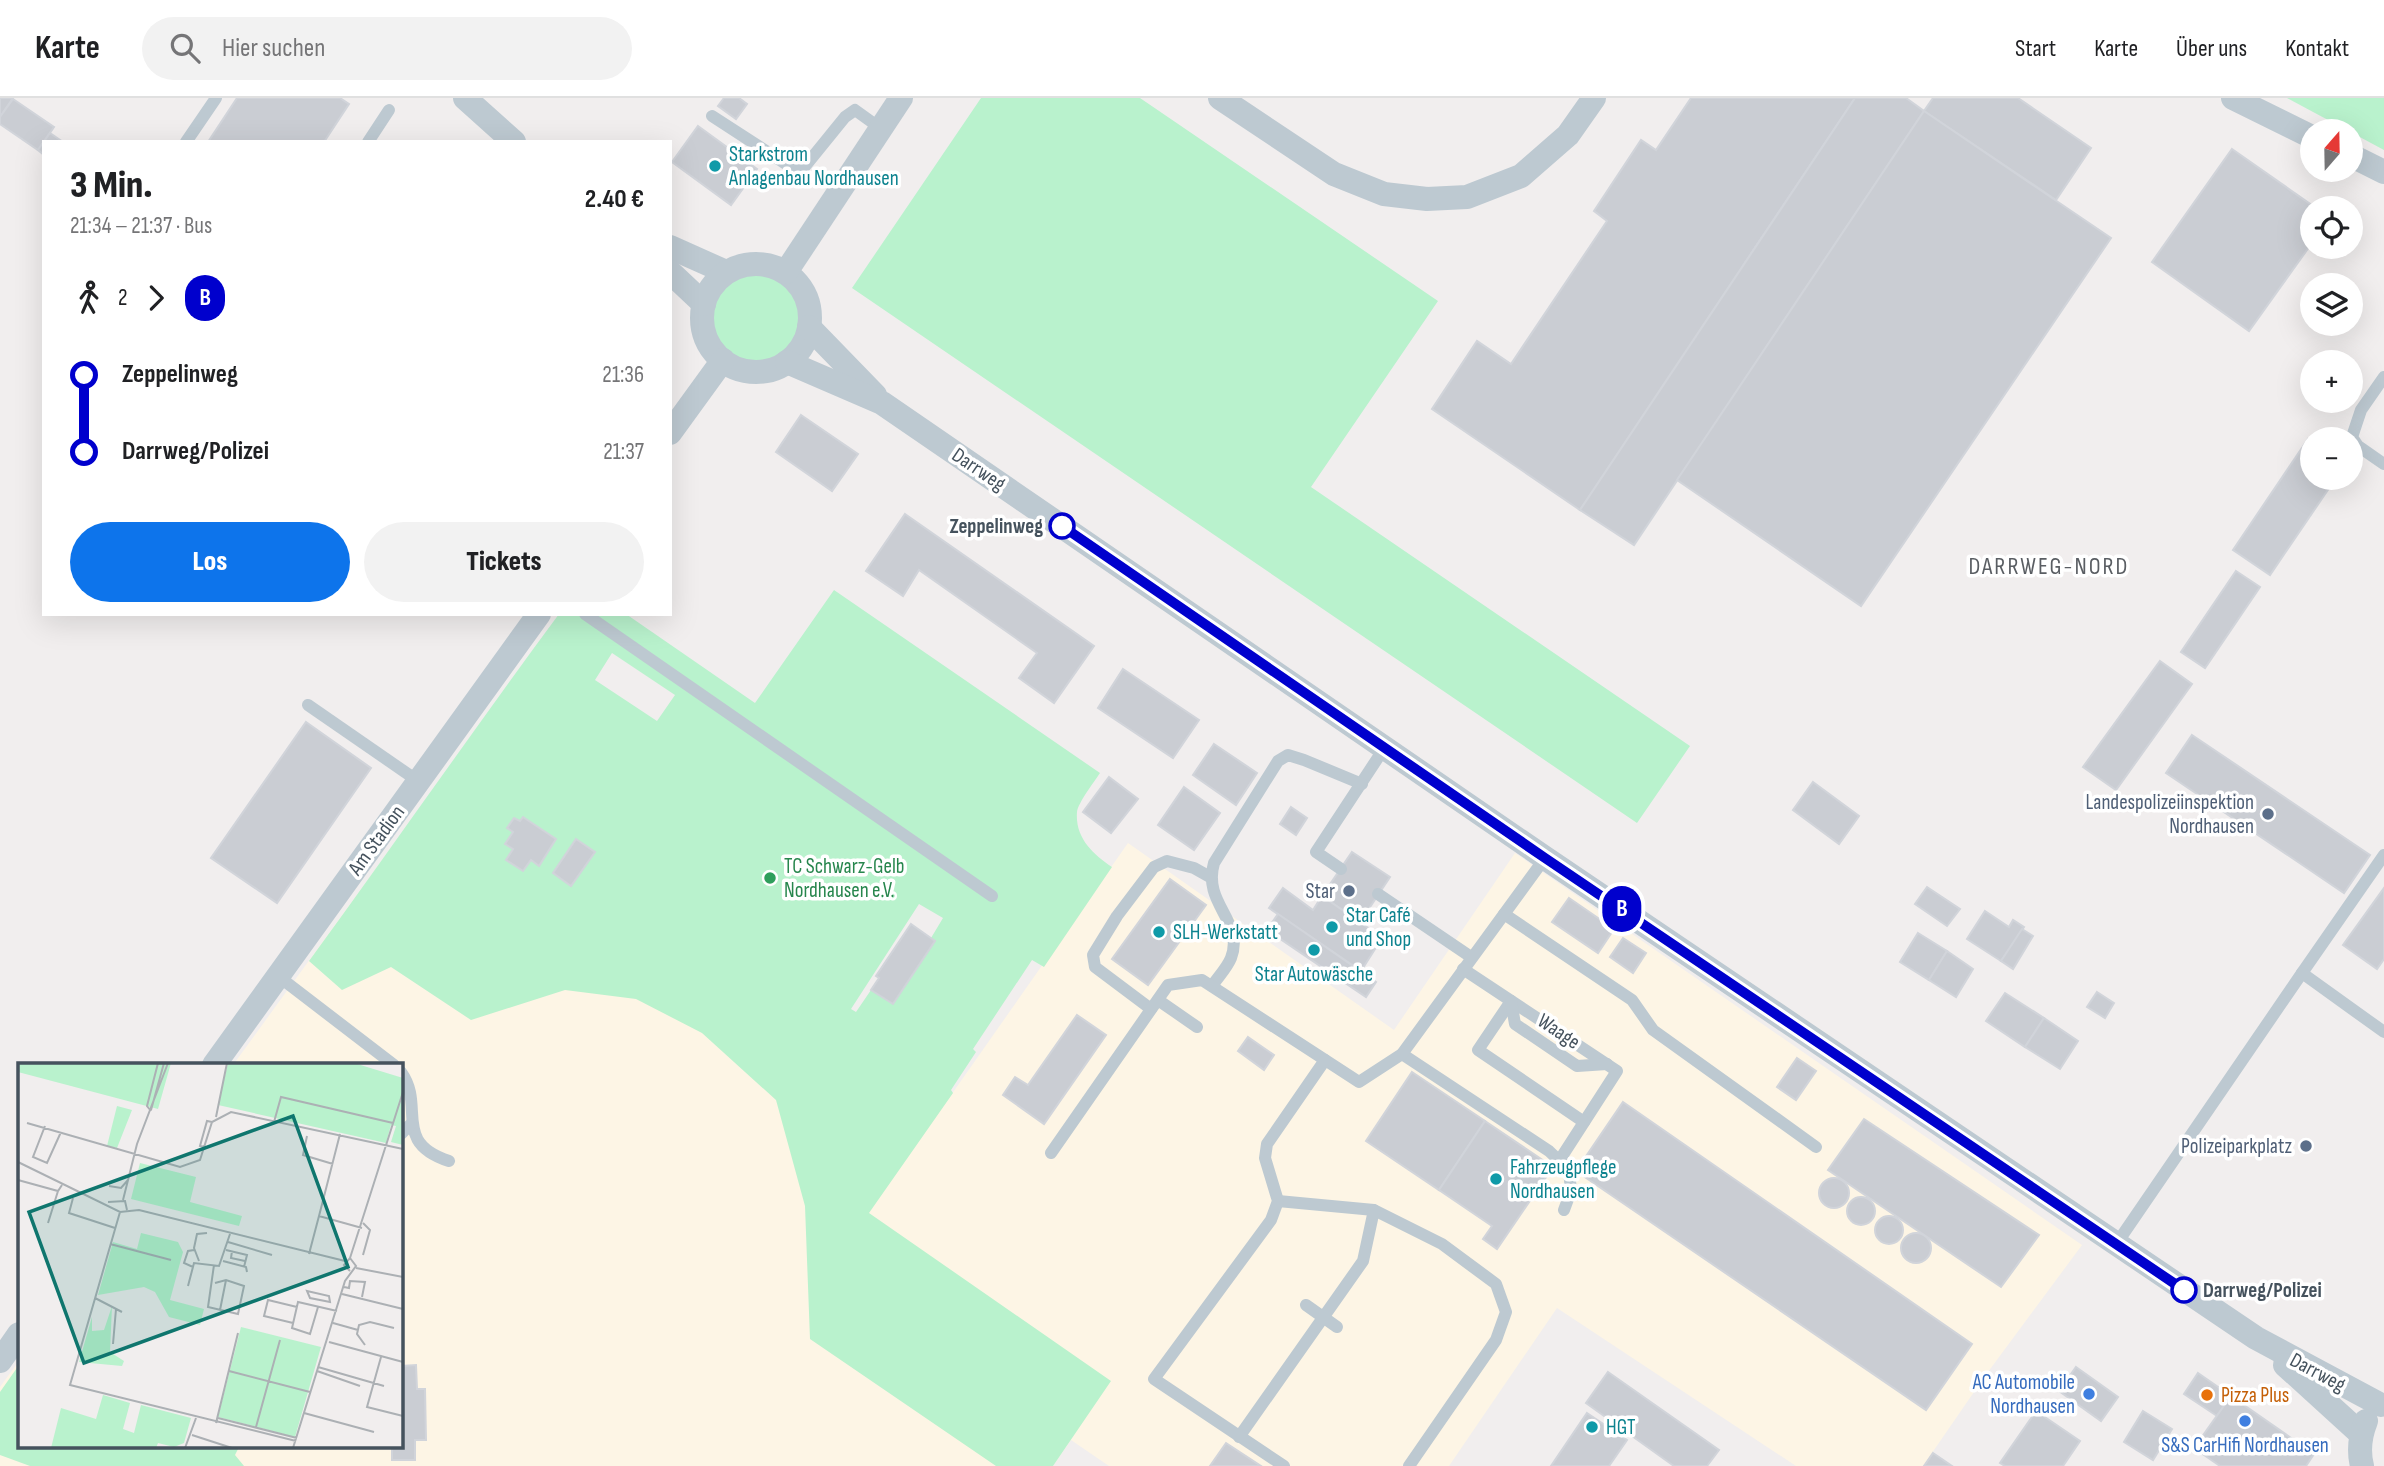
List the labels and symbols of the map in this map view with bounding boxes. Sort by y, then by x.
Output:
north arrow [2300,119,2362,182]
place label: Starkstrom Anlagenbau Nordhausen [728,142,899,191]
marker: Starkstrom Anlagenbau Nordhausen [707,158,723,174]
street label: Darrweg [947,443,1010,496]
marker: Zeppelinweg [1049,513,1075,539]
place label: Zeppelinweg [949,514,1043,539]
district label: DARRWEG-NORD [1969,552,2129,581]
place label: Landespolizeiinspektion Nordhausen [2086,790,2254,839]
street label: Am Stadion [342,801,410,881]
marker: Landespolizeiinspektion Nordhausen [2260,806,2276,822]
place label: TC Schwarz-Gelb Nordhausen e.V. [784,854,905,903]
marker: TC Schwarz-Gelb Nordhausen e.V. [762,870,778,886]
place label: Star [1306,879,1335,904]
marker: Star [1341,883,1357,899]
line badge: B [1599,886,1645,932]
place label: Star Café und Shop [1346,903,1411,952]
marker: Star Café und Shop [1324,919,1340,935]
place label: SLH-Werkstatt [1173,920,1278,945]
marker: SLH-Werkstatt [1151,924,1167,940]
marker: Star Autowäsche [1306,942,1322,958]
place label: Star Autowäsche [1255,962,1373,987]
street label: Waage [1533,1008,1585,1055]
inset map [18,1063,402,1448]
place label: Polizeiparkplatz [2181,1134,2292,1159]
marker: Polizeiparkplatz [2298,1138,2314,1154]
place label: Fahrzeugpflege Nordhausen [1510,1155,1617,1204]
marker: Fahrzeugpflege Nordhausen [1488,1171,1504,1187]
marker: Darrweg/Polizei [2171,1277,2197,1303]
place label: Darrweg/Polizei [2203,1278,2322,1303]
street label: Darrweg [2286,1348,2350,1397]
place label: AC Automobile Nordhausen [1972,1370,2075,1419]
place label: Pizza Plus [2221,1383,2289,1408]
marker: AC Automobile Nordhausen [2081,1386,2097,1402]
marker: Pizza Plus [2199,1387,2215,1403]
marker: S&S CarHifi Nordhausen [2237,1413,2253,1429]
place label: HGT [1606,1415,1636,1440]
marker: HGT [1584,1419,1600,1435]
place label: S&S CarHifi Nordhausen [2161,1433,2329,1458]

